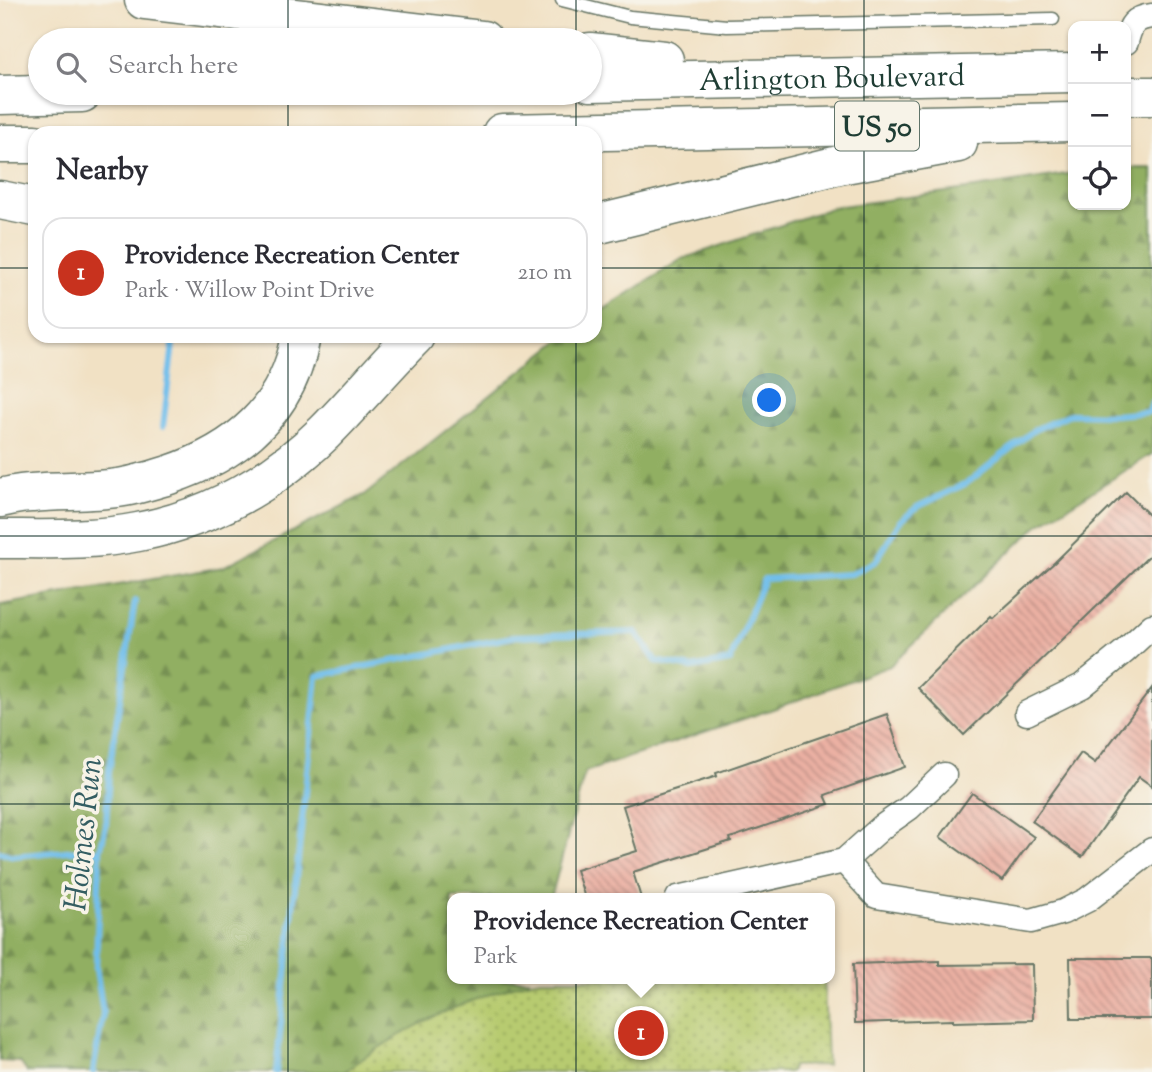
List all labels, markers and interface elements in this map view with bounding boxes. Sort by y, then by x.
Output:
map controls [1068,21,1131,210]
button: + [1068,21,1131,84]
search box [28,28,602,105]
icon: search [52,48,90,86]
text: Search here [108,48,238,85]
street label: Arlington Boulevard [699,56,966,104]
button: − [1068,84,1131,147]
road number: US 50 [835,102,919,150]
button: locate [1068,147,1131,210]
text: Nearby [56,150,148,193]
text: Providence Recreation Center [125,238,459,275]
text: 1 [77,257,85,290]
text: 210 m [518,257,572,290]
text: Park · Willow Point Drive [125,275,374,308]
your location [752,383,786,417]
water label: Holmes Run [54,755,116,913]
popup [447,893,835,984]
text: Providence Recreation Center [474,904,808,941]
text: Park [474,941,518,974]
pin: 1 [618,1007,664,1059]

